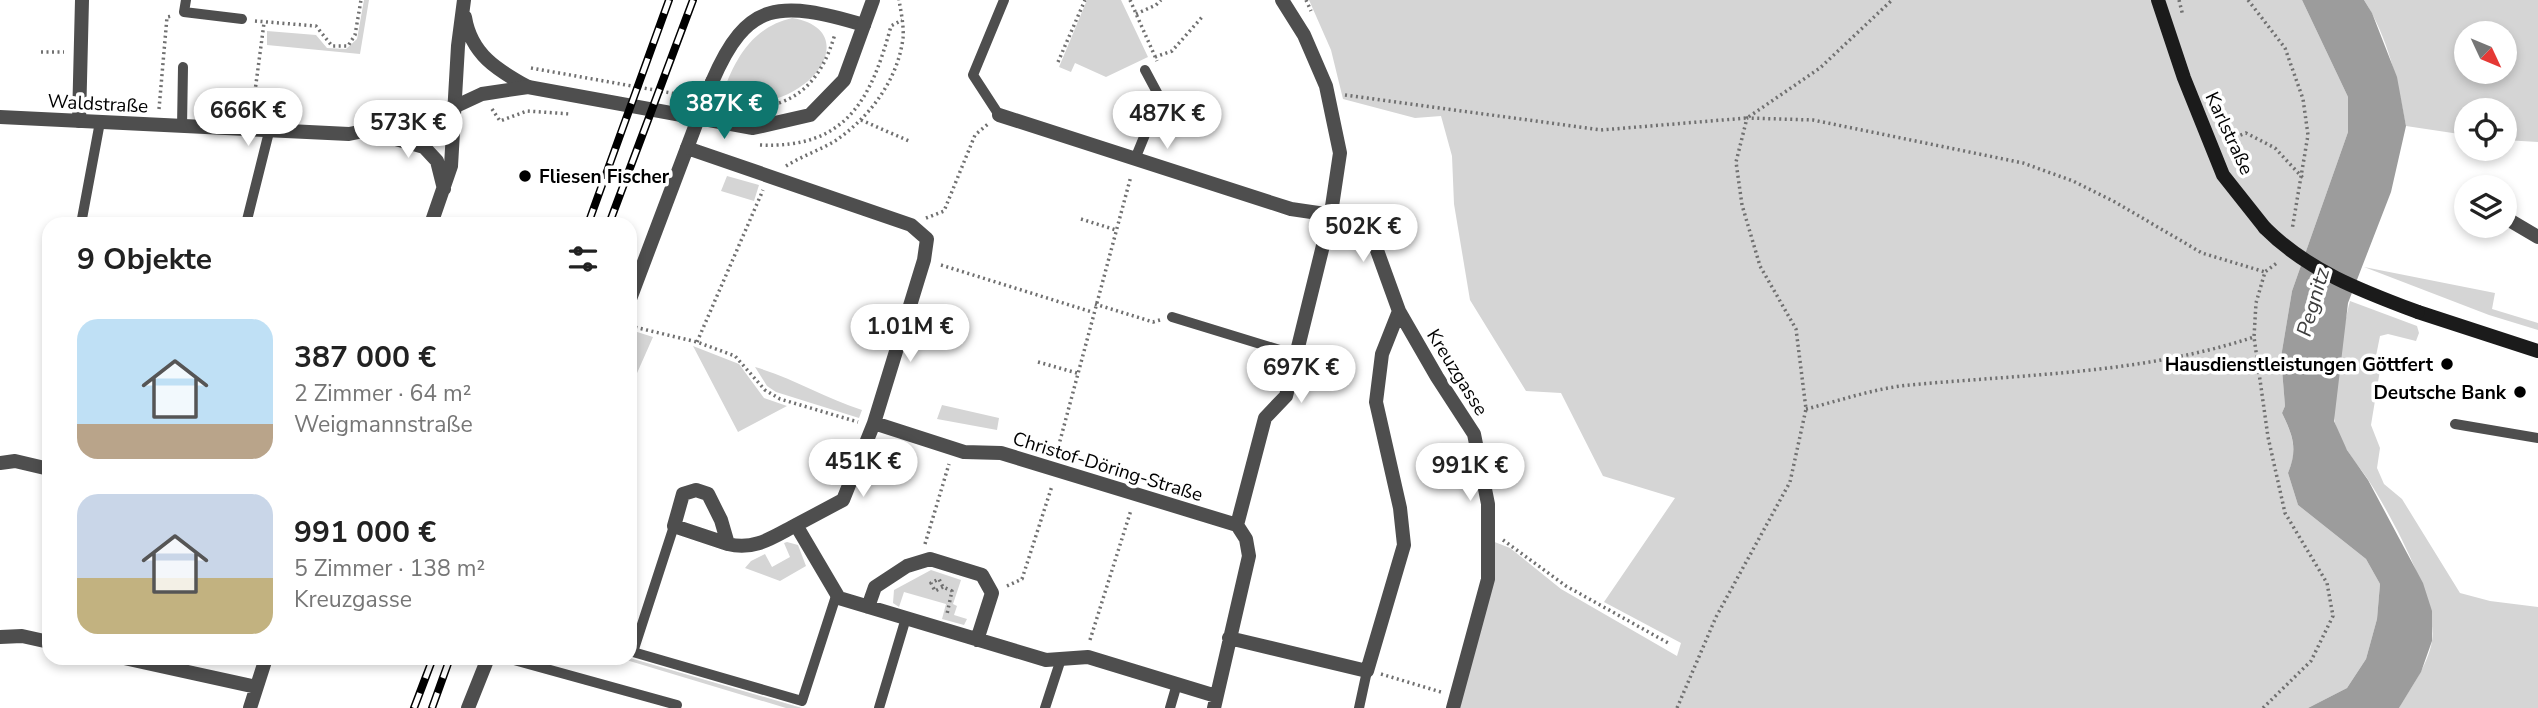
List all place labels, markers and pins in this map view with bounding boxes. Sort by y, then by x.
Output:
pin: 387K € [667,82,781,141]
pin: 666K € [191,88,305,148]
pin: 487K € [1110,92,1224,151]
pin: 573K € [351,100,465,160]
place label: Fliesen Fischer [539,164,670,190]
marker: Fliesen Fischer [517,168,533,184]
pin: 502K € [1306,204,1420,264]
pin: 1.01M € [845,304,975,364]
pin: 697K € [1244,346,1358,405]
place label: Hausdienstleistungen Göttfert [2165,352,2434,378]
marker: Hausdienstleistungen Göttfert [2439,356,2455,372]
place label: Deutsche Bank [2373,380,2507,406]
marker: Deutsche Bank [2512,384,2528,400]
pin: 451K € [806,440,920,499]
pin: 991K € [1413,444,1527,503]

